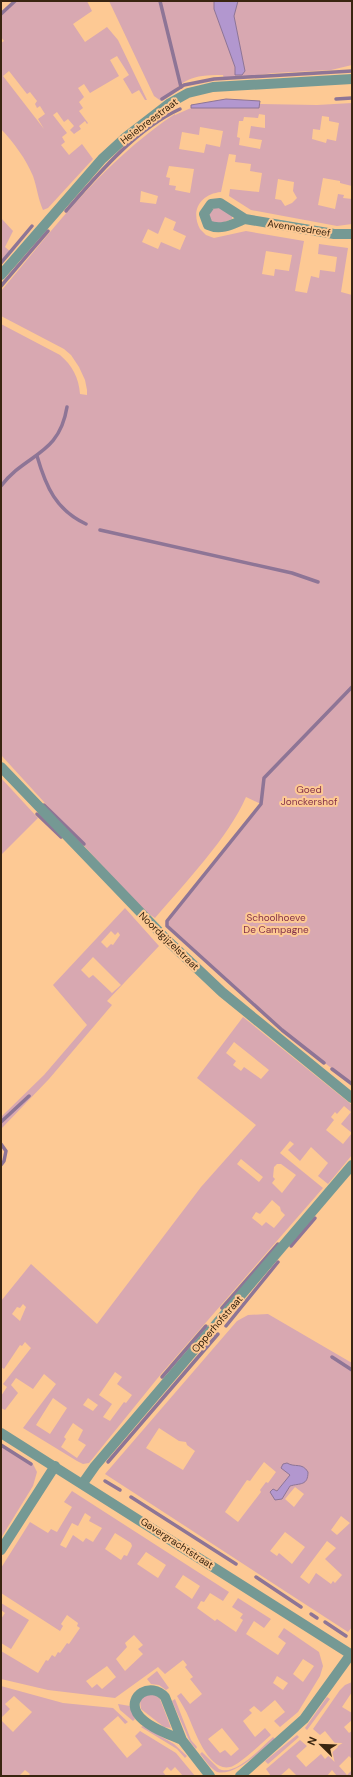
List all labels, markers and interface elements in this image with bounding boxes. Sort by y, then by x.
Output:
street label: Heiebreestraat [118,95,180,147]
street label: Avennesdreef [267,217,332,239]
park label: Goed Jonckershof [281,783,338,808]
street label: Noordgijzelstraat [136,909,202,973]
park label: Schoolhoeve De Campagne [243,911,309,936]
street label: Opperhofstraat [189,1293,245,1355]
street label: Gavergrachtstraat [138,1515,216,1571]
north arrow [301,1725,341,1765]
text: N [304,1735,320,1748]

